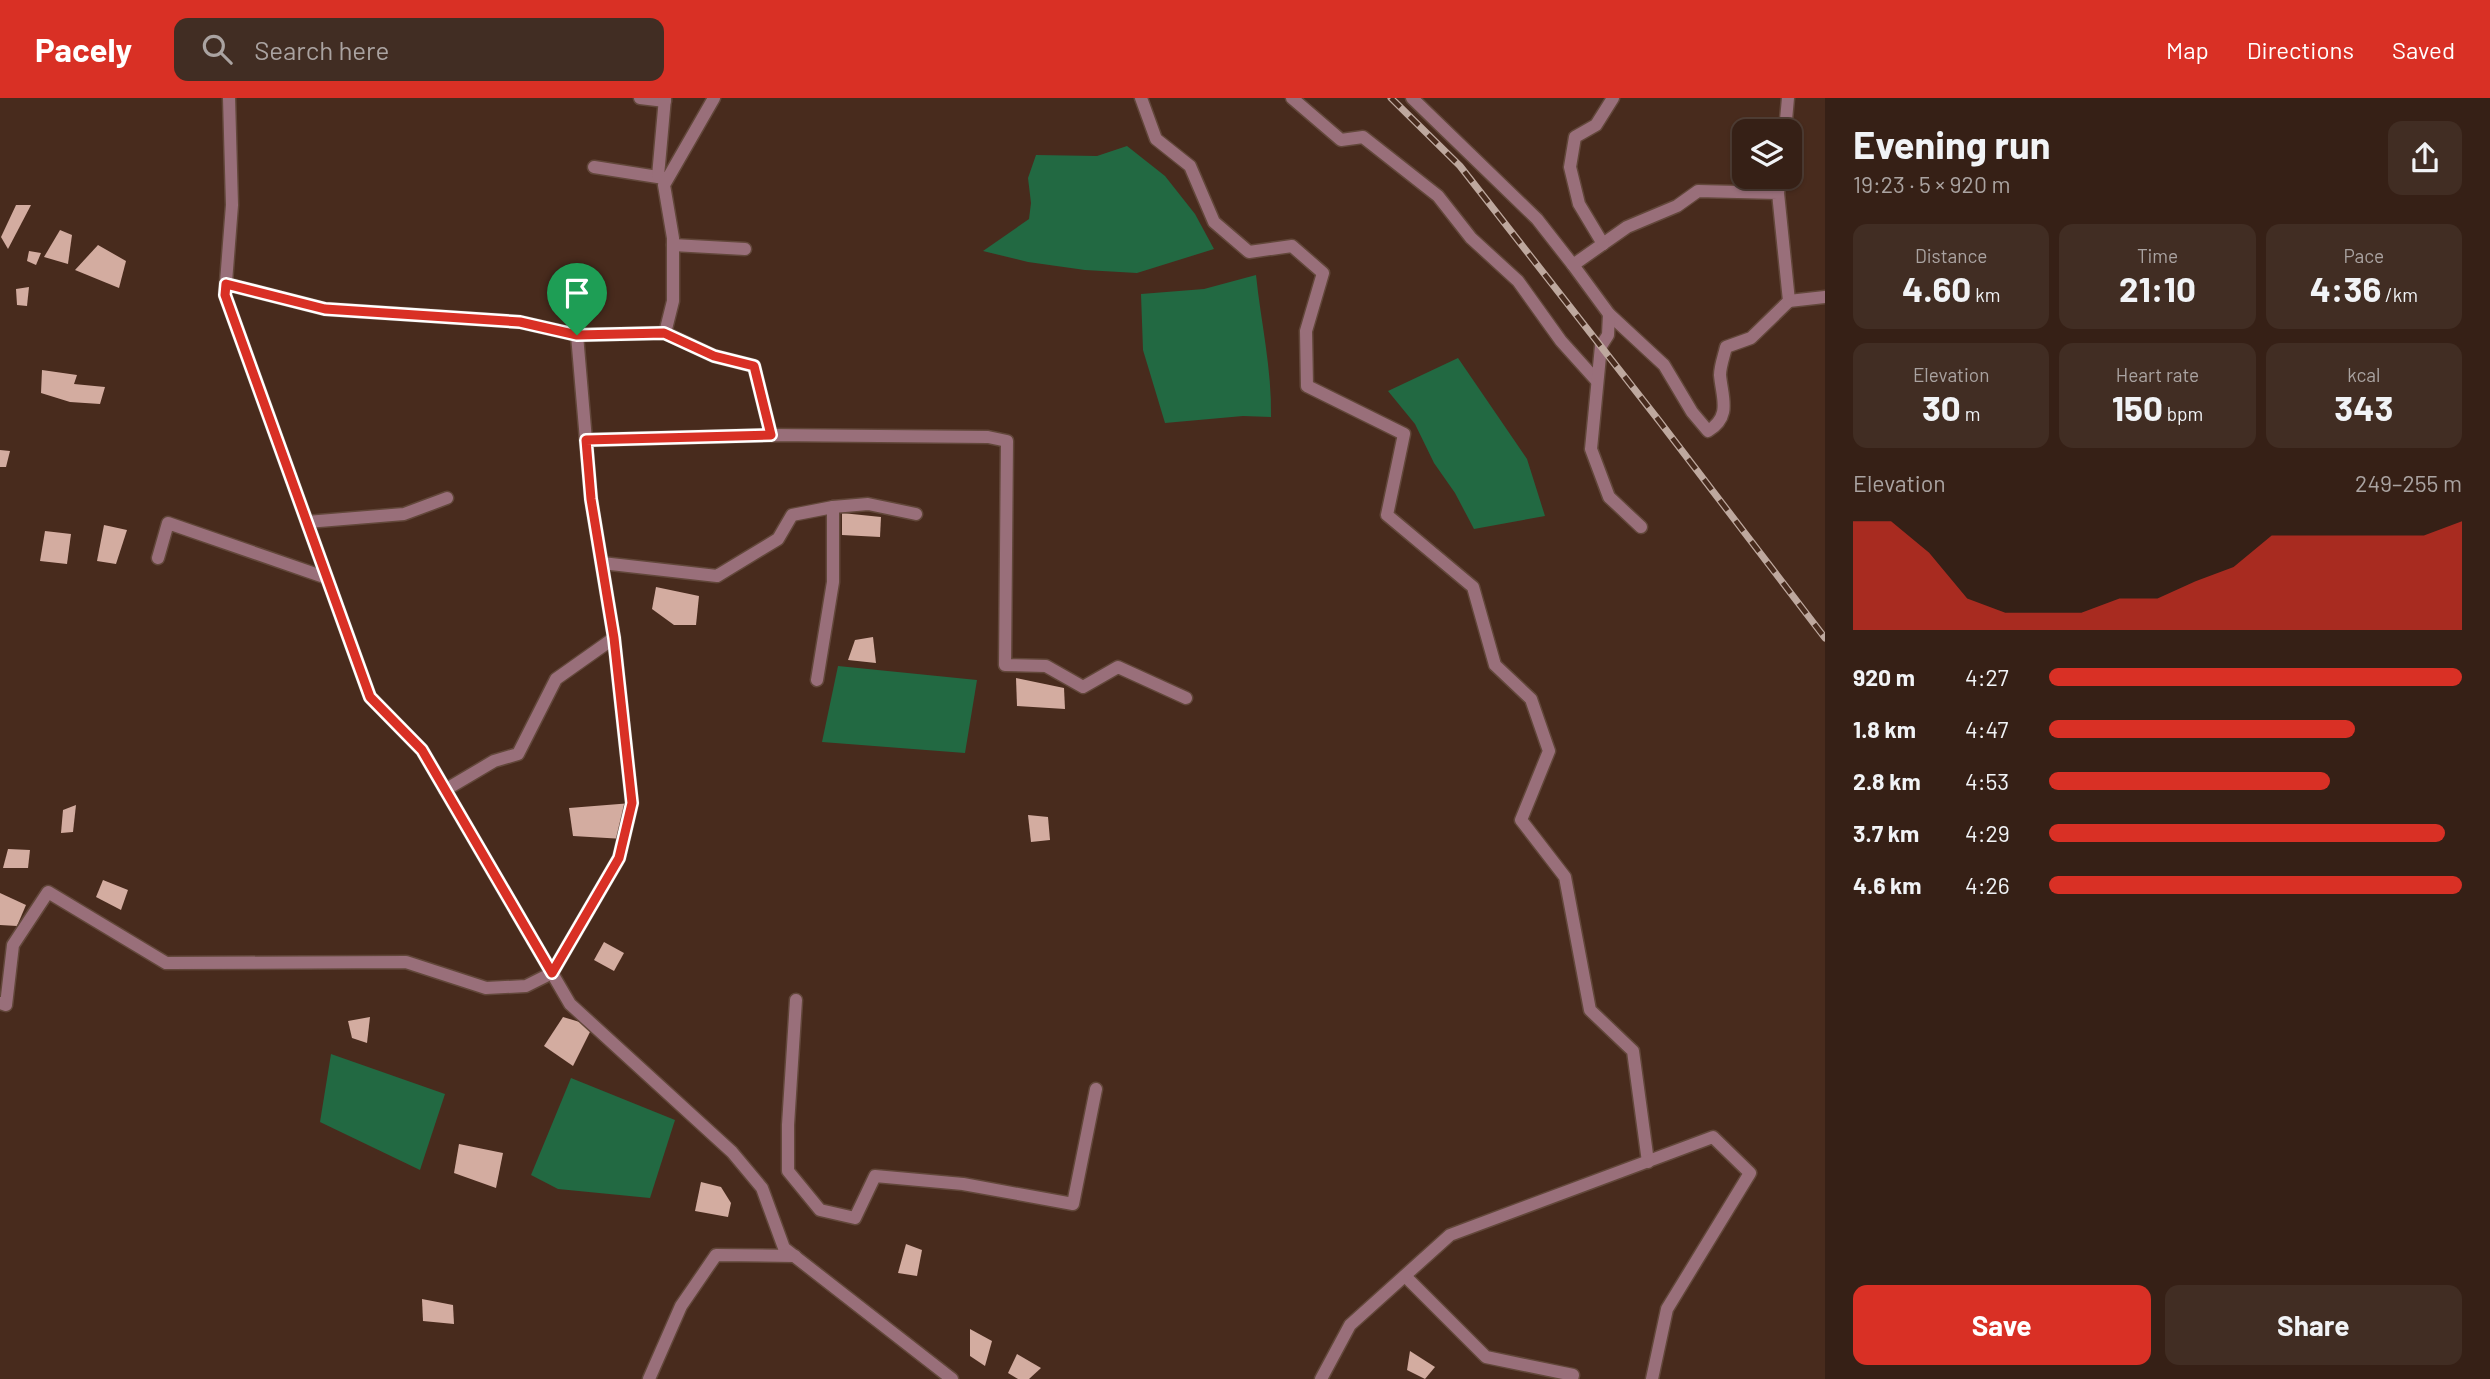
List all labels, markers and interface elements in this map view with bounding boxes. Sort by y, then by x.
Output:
search box [174,18,664,81]
text: Pacely [35,29,132,69]
icon: search [198,30,236,68]
text: Search here [254,34,389,65]
text: Map [2166,35,2209,64]
text: Directions [2247,35,2354,64]
text: Saved [2392,35,2455,64]
map controls [1732,119,1802,189]
button: layers [1732,119,1802,189]
text: Evening run [1853,121,2051,167]
button: share [2388,121,2462,195]
text: 19:23 · 5 × 920 m [1853,170,2011,198]
text: Distance [1915,244,1987,267]
text: Time [2137,244,2178,267]
text: Pace [2343,244,2384,267]
pin [547,263,607,335]
text: 4.60 [1902,267,1971,309]
text: 21:10 [2119,267,2196,309]
text: 4:36 [2310,267,2381,309]
icon: arrive [558,274,596,312]
text: km [1971,283,2000,306]
text: /km [2381,283,2418,306]
text: Elevation [1913,363,1989,386]
text: Heart rate [2116,363,2199,386]
text: kcal [2347,363,2380,386]
text: 30 [1922,386,1961,428]
text: 150 [2112,386,2163,428]
text: 343 [2334,386,2393,428]
text: m [1961,402,1980,425]
text: bpm [2163,402,2203,425]
text: Elevation [1853,469,1946,497]
text: 249–255 m [2355,469,2462,497]
text: 920 m [1853,663,1915,691]
text: 4:27 [1965,663,2009,691]
text: 1.8 km [1853,715,1916,743]
text: 4:47 [1965,715,2008,743]
text: 2.8 km [1853,767,1921,795]
text: 4:53 [1965,767,2009,795]
text: 3.7 km [1853,819,1919,847]
text: 4:29 [1965,819,2010,847]
text: 4.6 km [1853,871,1922,899]
text: 4:26 [1965,871,2010,899]
button: Save [1853,1285,2151,1365]
button: Share [2165,1285,2462,1365]

